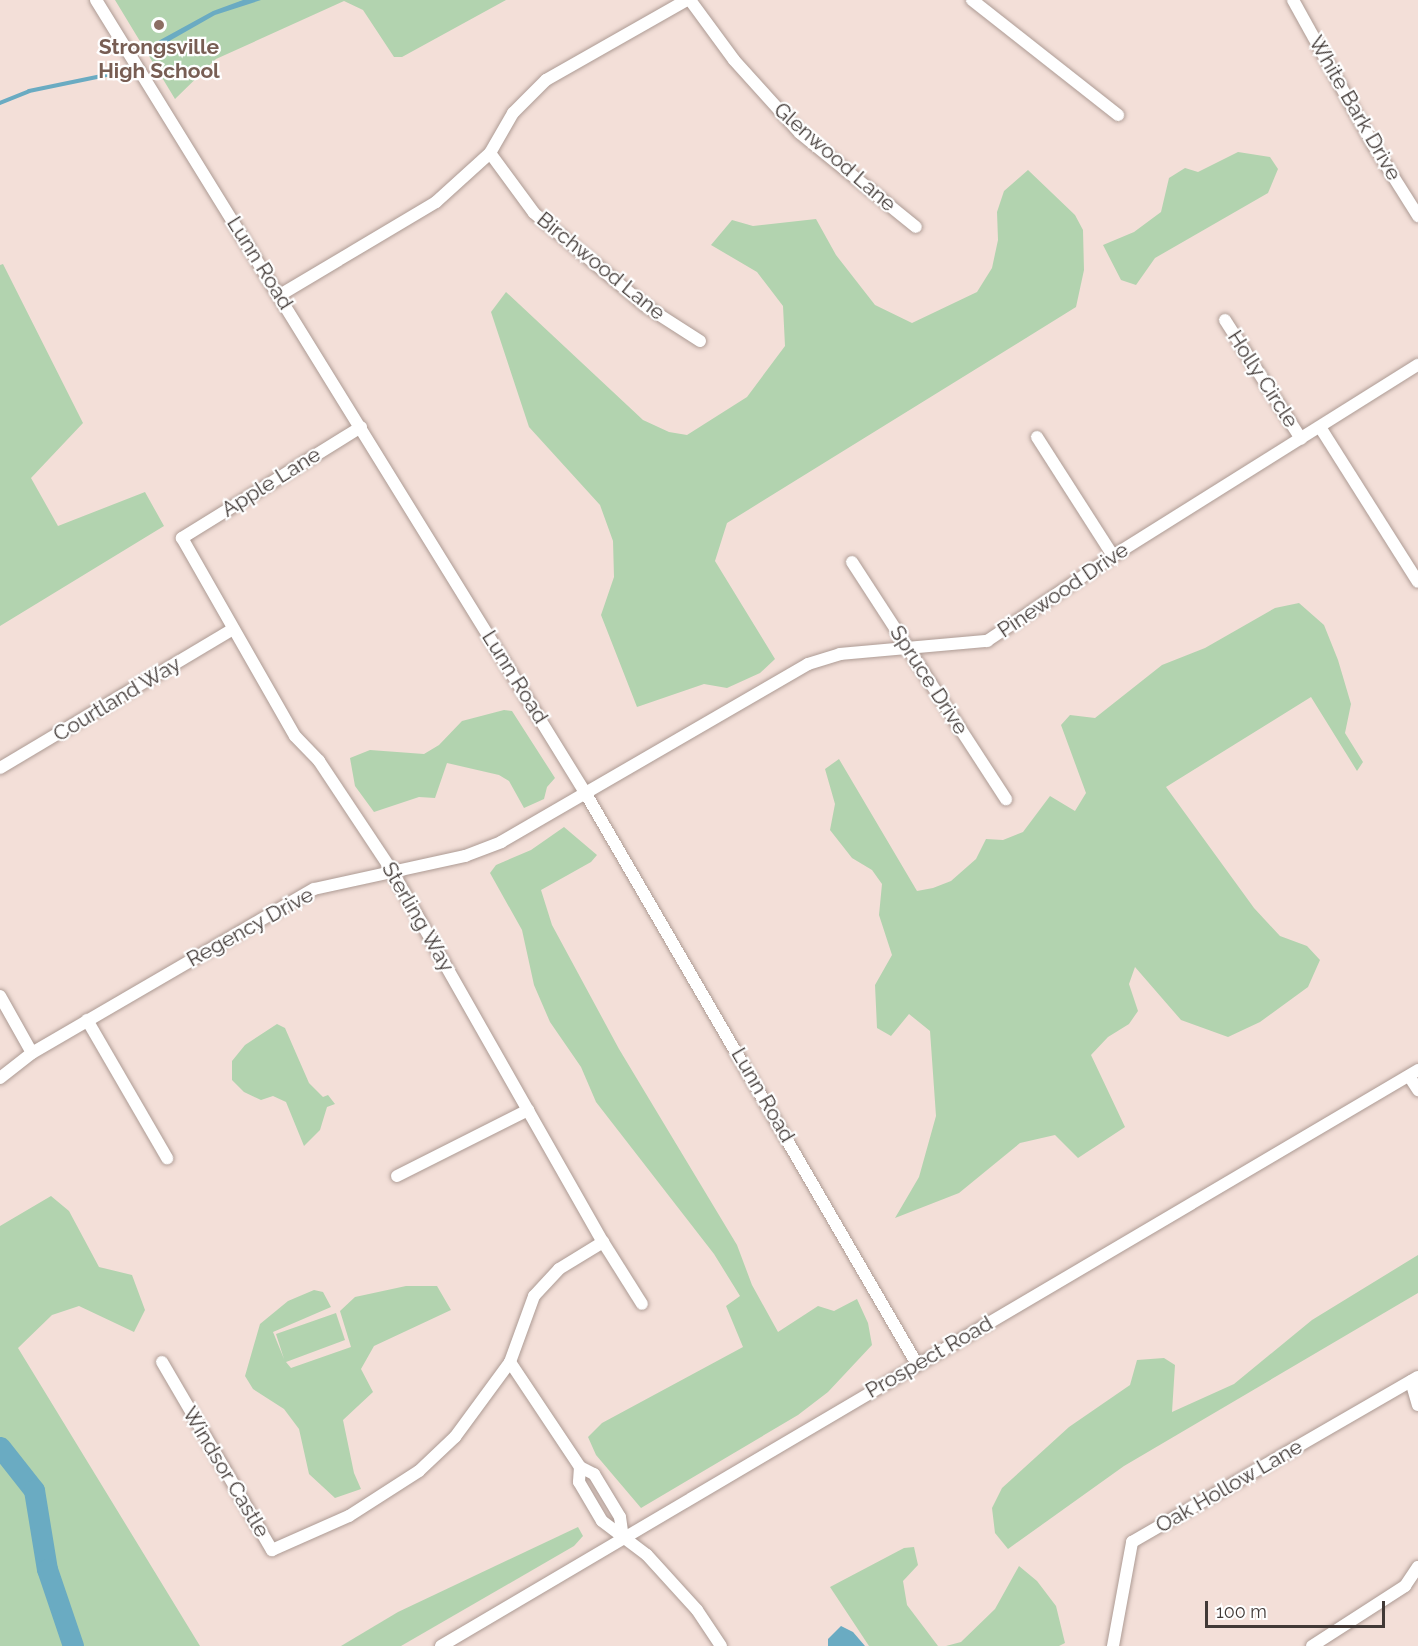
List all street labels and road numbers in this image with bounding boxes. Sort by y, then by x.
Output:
street label: White Bark Drive [1303,31,1407,185]
street label: Glenwood Lane [769,97,901,217]
street label: Birchwood Lane [532,207,670,325]
street label: Lunn Road [222,212,298,314]
street label: Holly Circle [1222,326,1304,432]
street label: Apple Lane [217,442,325,522]
street label: Pinewood Drive [993,537,1133,643]
street label: Spruce Drive [884,621,974,739]
street label: Lunn Road [477,626,553,728]
street label: Courtland Way [48,651,186,747]
street label: Sterling Way [376,857,460,977]
street label: Regency Drive [182,882,318,972]
street label: Lunn Road [726,1043,800,1147]
street label: Prospect Road [861,1311,997,1403]
street label: Windsor Castle [177,1402,275,1542]
street label: Oak Hollow Lane [1151,1434,1307,1538]

